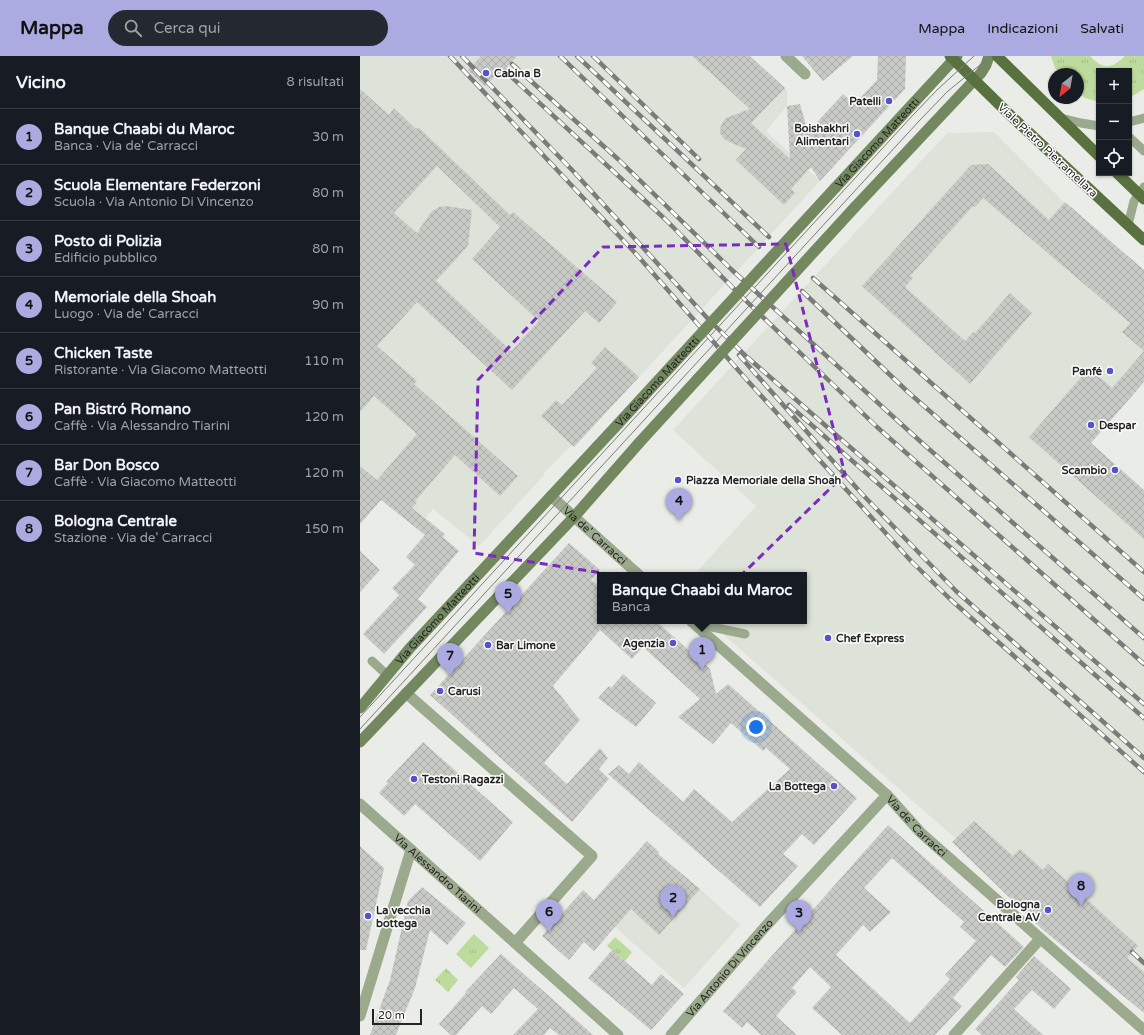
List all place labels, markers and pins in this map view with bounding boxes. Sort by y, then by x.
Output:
place label: Cabina B [494,67,541,80]
marker: Cabina B [481,68,491,78]
place label: Patelli [849,95,881,108]
marker: Patelli [884,96,894,106]
place label: Boishakhri Alimentari [794,122,849,148]
marker: Boishakhri Alimentari [852,129,862,139]
place label: Panfé [1072,365,1103,378]
marker: Panfé [1105,366,1115,376]
place label: Despar [1099,419,1137,433]
marker: Despar [1086,420,1096,430]
place label: Scambio [1062,464,1107,477]
marker: Scambio [1110,465,1120,475]
place label: Piazza Memoriale della Shoah [686,474,842,487]
marker: Piazza Memoriale della Shoah [673,475,683,485]
pin: 4 [666,488,692,521]
pin: 5 [495,581,521,614]
place label: Chef Express [836,632,905,646]
marker: Chef Express [823,633,833,643]
place label: Agenzia [623,637,665,651]
pin: 1 [689,637,715,670]
marker: Agenzia [668,638,678,648]
place label: Bar Limone [496,639,556,652]
marker: Bar Limone [483,640,493,650]
pin: 7 [437,643,463,676]
place label: Carusi [448,685,481,698]
marker: Carusi [435,686,445,696]
place label: Testoni Ragazzi [421,773,504,787]
marker: Testoni Ragazzi [409,774,419,784]
place label: La Bottega [769,780,826,794]
marker: La Bottega [829,781,839,791]
pin: 8 [1068,873,1094,906]
pin: 2 [660,885,686,918]
place label: Bologna Centrale AV [978,898,1040,924]
pin: 6 [536,899,562,932]
pin: 3 [786,900,812,933]
place label: La vecchia bottega [376,904,431,931]
marker: Bologna Centrale AV [1043,905,1053,915]
marker: La vecchia bottega [363,911,373,921]

